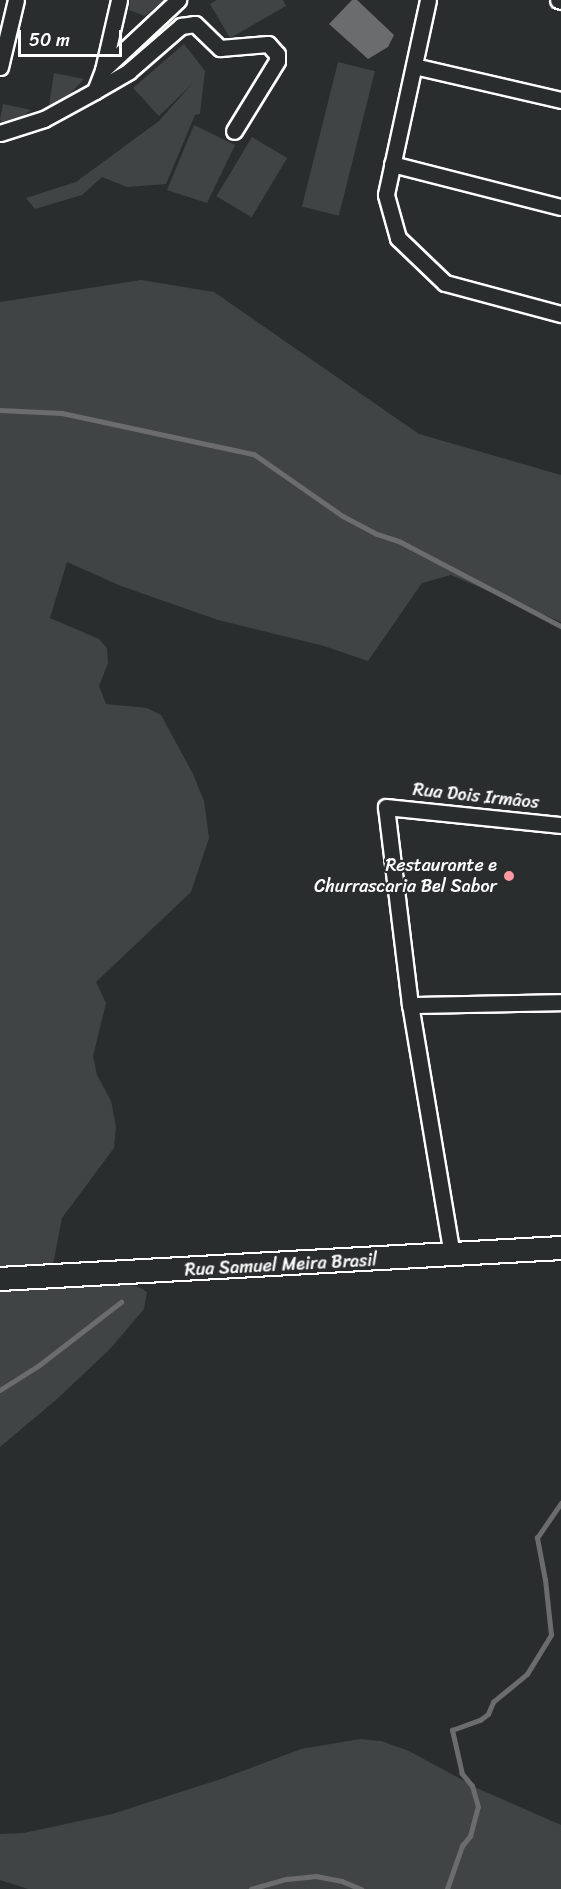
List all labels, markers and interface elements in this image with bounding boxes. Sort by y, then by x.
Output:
scale bar [21,18,124,56]
text: 50 m [29,24,70,56]
street label: Rua Dois Irmãos [412,779,540,813]
place label: Restaurante e Churrascaria Bel Sabor [313,855,497,898]
marker: Restaurante e Churrascaria Bel Sabor [502,869,516,883]
street label: Rua Samuel Meira Brasil [184,1249,378,1281]

